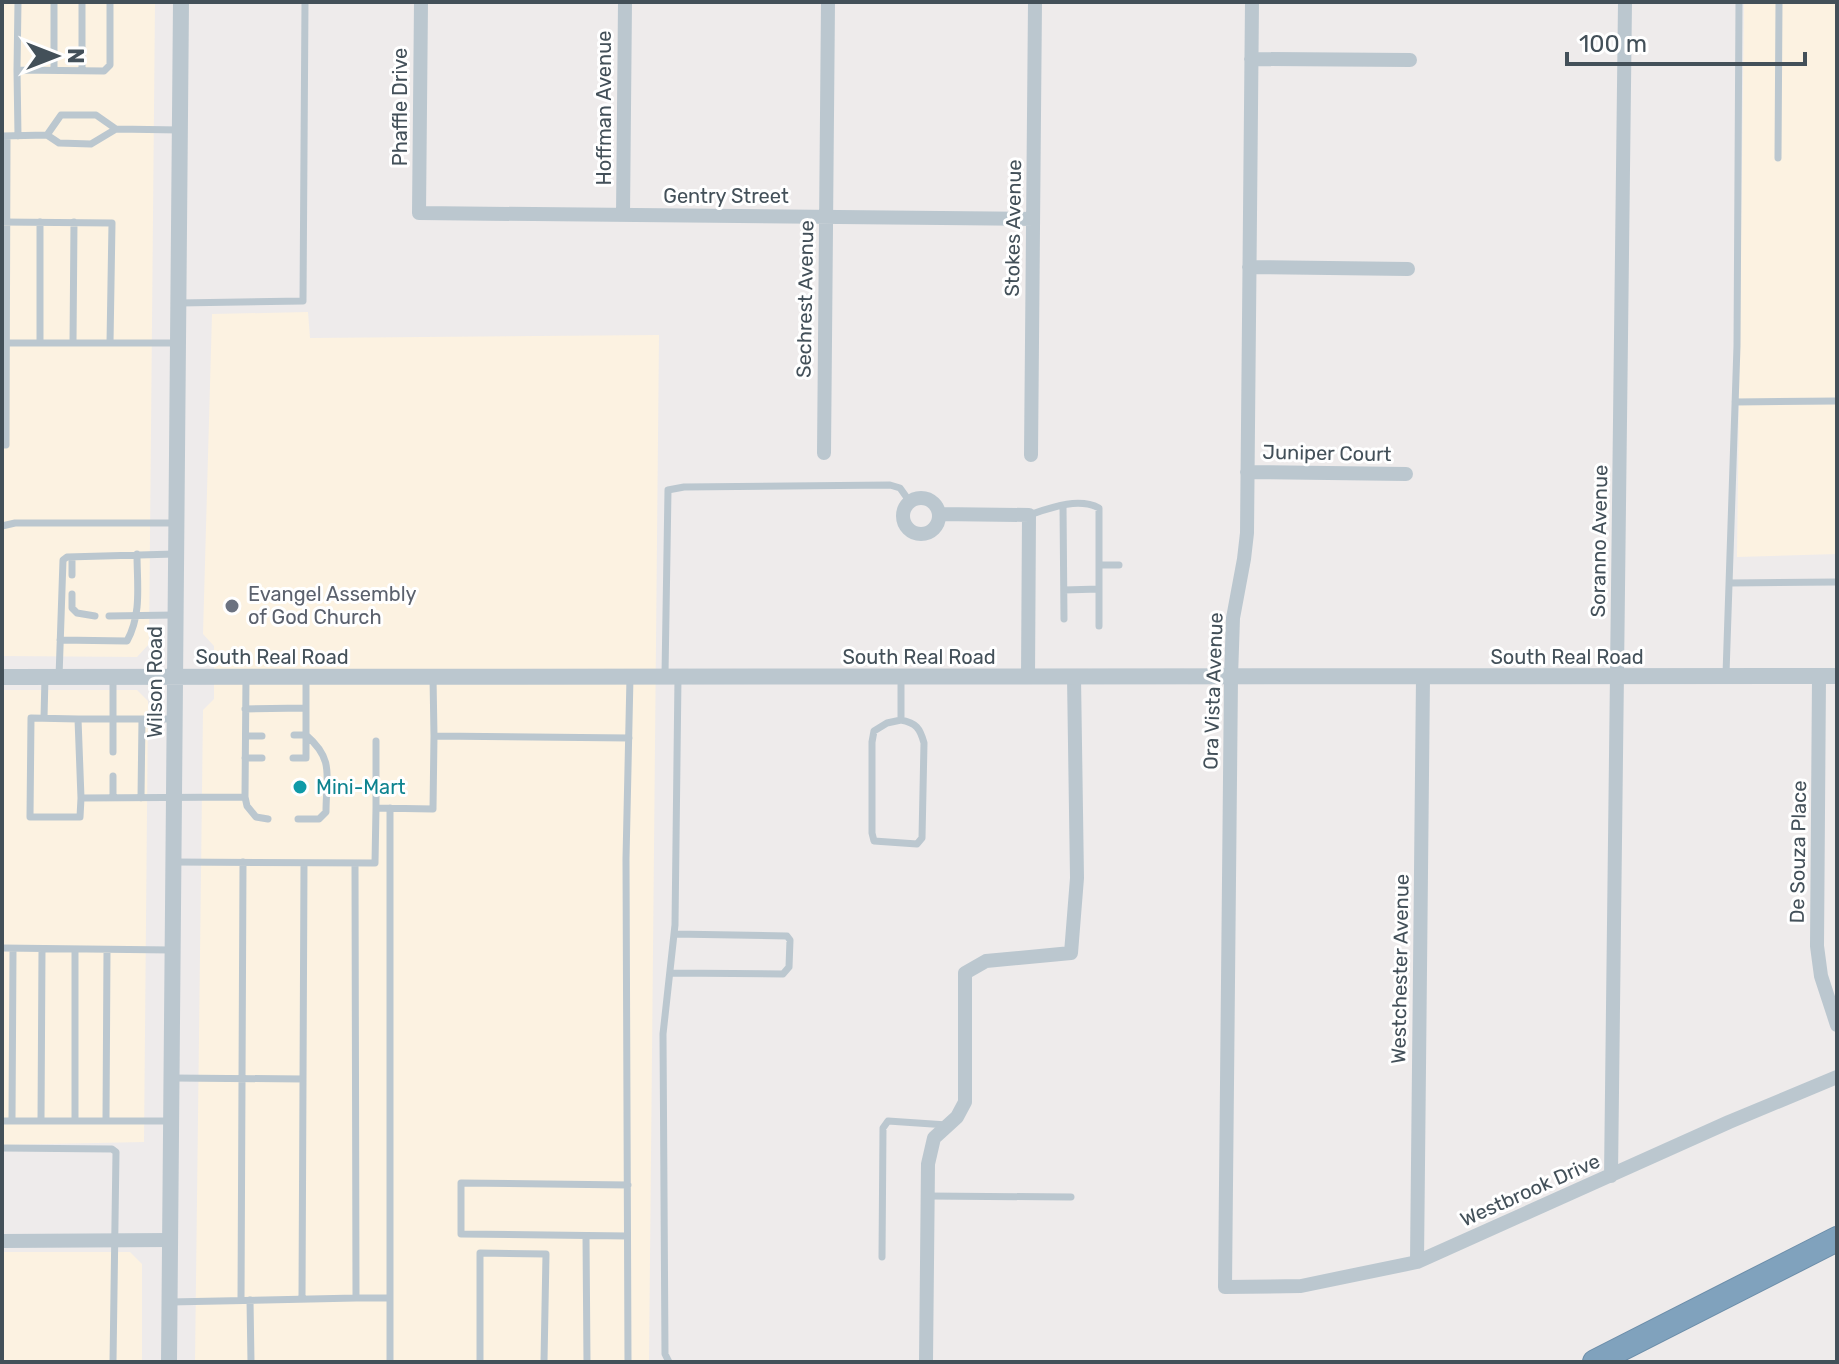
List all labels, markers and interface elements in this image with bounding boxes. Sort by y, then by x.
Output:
north arrow [16,16,96,96]
scale bar [1567,16,1805,66]
text: 100 m [1579,30,1647,58]
street label: Hoffman Avenue [592,31,616,185]
text: N [62,48,89,64]
street label: Phaffle Drive [388,48,412,166]
street label: Stokes Avenue [1000,159,1026,297]
street label: Gentry Street [663,184,789,208]
street label: Sechrest Avenue [792,220,818,378]
street label: Juniper Court [1262,440,1392,466]
street label: Soranno Avenue [1586,465,1612,617]
place label: Evangel Assembly of God Church [248,582,417,629]
marker: Evangel Assembly of God Church [223,597,241,615]
street label: Ora Vista Avenue [1198,612,1228,770]
street label: Wilson Road [143,626,167,738]
street label: South Real Road [195,645,349,669]
street label: South Real Road [842,645,996,669]
street label: South Real Road [1490,645,1644,669]
place label: Mini-Mart [316,775,406,799]
marker: Mini-Mart [291,778,309,796]
street label: De Souza Place [1785,780,1811,924]
street label: Westchester Avenue [1386,874,1414,1064]
street label: Westbrook Drive [1456,1148,1604,1232]

